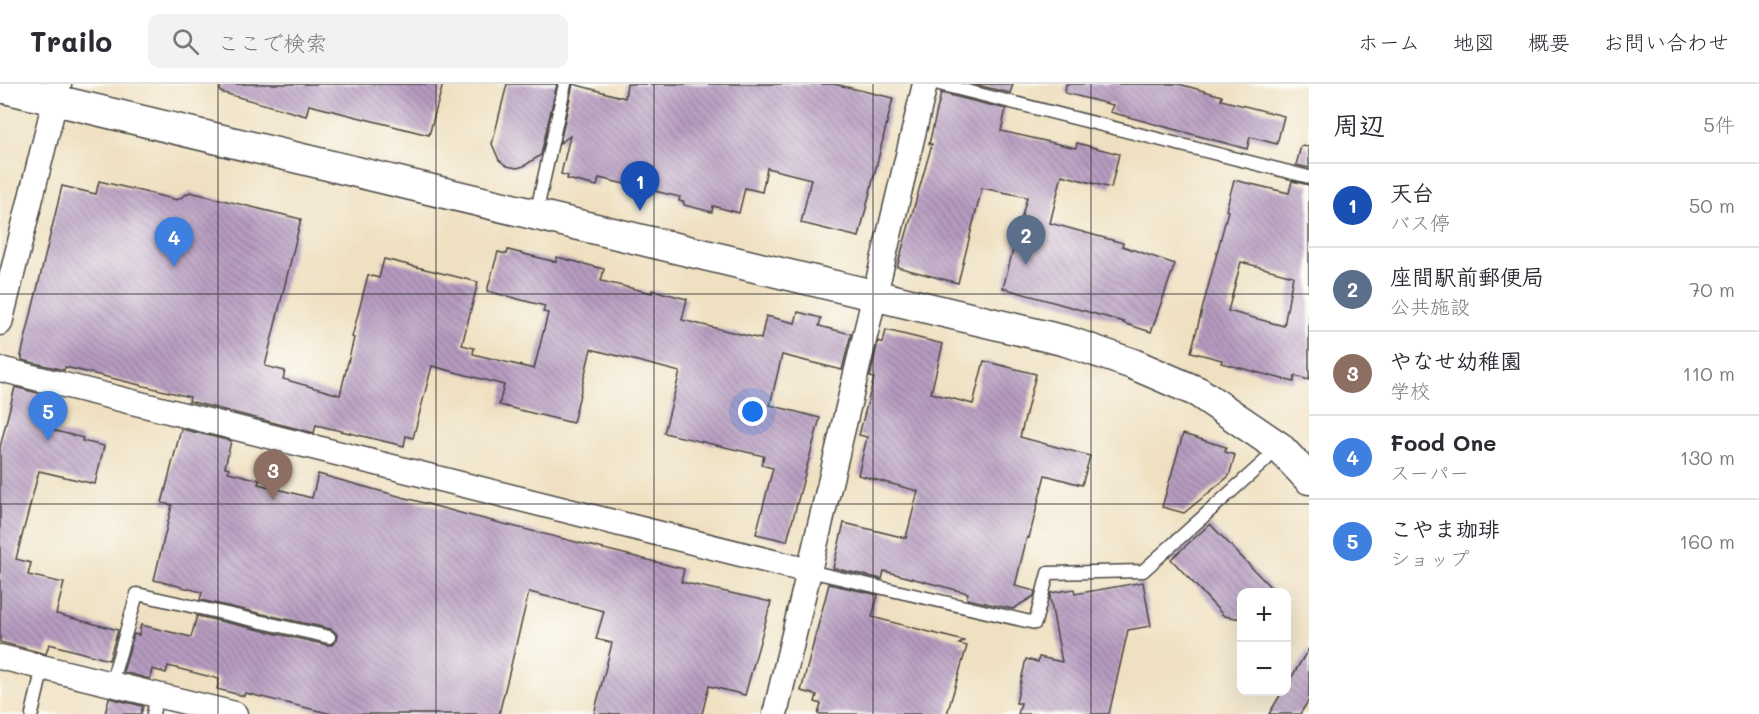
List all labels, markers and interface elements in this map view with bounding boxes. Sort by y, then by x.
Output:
search box [148,14,568,68]
text: Trailo [30,23,112,59]
icon: search [169,25,202,58]
text: ここで検索 [217,28,327,57]
text: ホーム [1358,28,1420,55]
text: 地図 [1453,28,1495,55]
text: 概要 [1528,28,1570,55]
text: お問い合わせ [1603,28,1729,55]
text: 周辺 [1333,108,1385,142]
text: 5件 [1703,111,1735,137]
pin: 1 [620,162,660,211]
text: 天台 [1390,178,1434,207]
text: 1 [1348,192,1357,218]
text: 50 m [1689,192,1735,218]
text: バス停 [1390,209,1450,235]
pin: 2 [1006,216,1046,265]
pin: 4 [154,218,194,267]
text: 座間駅前郵便局 [1390,262,1544,291]
text: 2 [1347,276,1358,302]
text: 70 m [1689,276,1735,302]
text: 公共施設 [1390,293,1470,319]
text: やなせ幼稚園 [1390,346,1522,375]
text: 3 [1347,360,1359,386]
text: 110 m [1682,360,1735,386]
text: 学校 [1390,377,1430,403]
pin: 5 [28,392,68,441]
your location [738,397,767,426]
text: Food One [1390,428,1496,457]
text: 4 [1346,444,1359,470]
text: 130 m [1680,444,1735,470]
pin: 3 [254,450,292,500]
text: スーパー [1390,459,1469,485]
text: こやま珈琲 [1390,514,1500,543]
text: 5 [1347,528,1358,554]
text: 160 m [1679,528,1735,554]
text: ショップ [1390,545,1469,571]
map controls [1237,588,1291,696]
button: + [1237,588,1291,642]
button: − [1237,642,1291,696]

